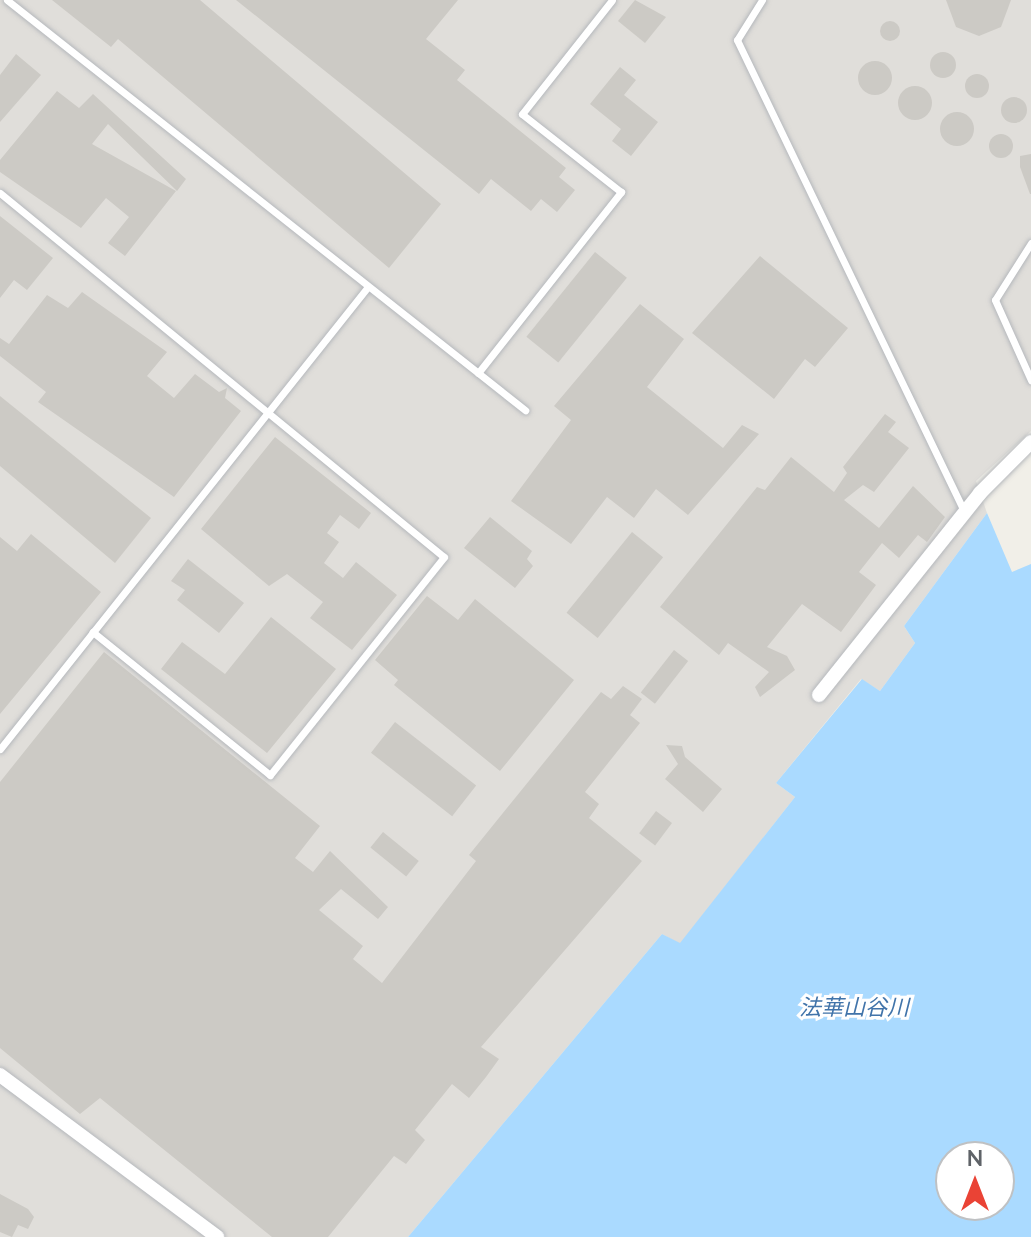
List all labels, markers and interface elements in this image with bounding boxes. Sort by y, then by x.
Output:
water label: 法華山谷川 [799,996,909,1022]
north arrow [935,1141,1015,1221]
text: N [967,1144,983,1174]

